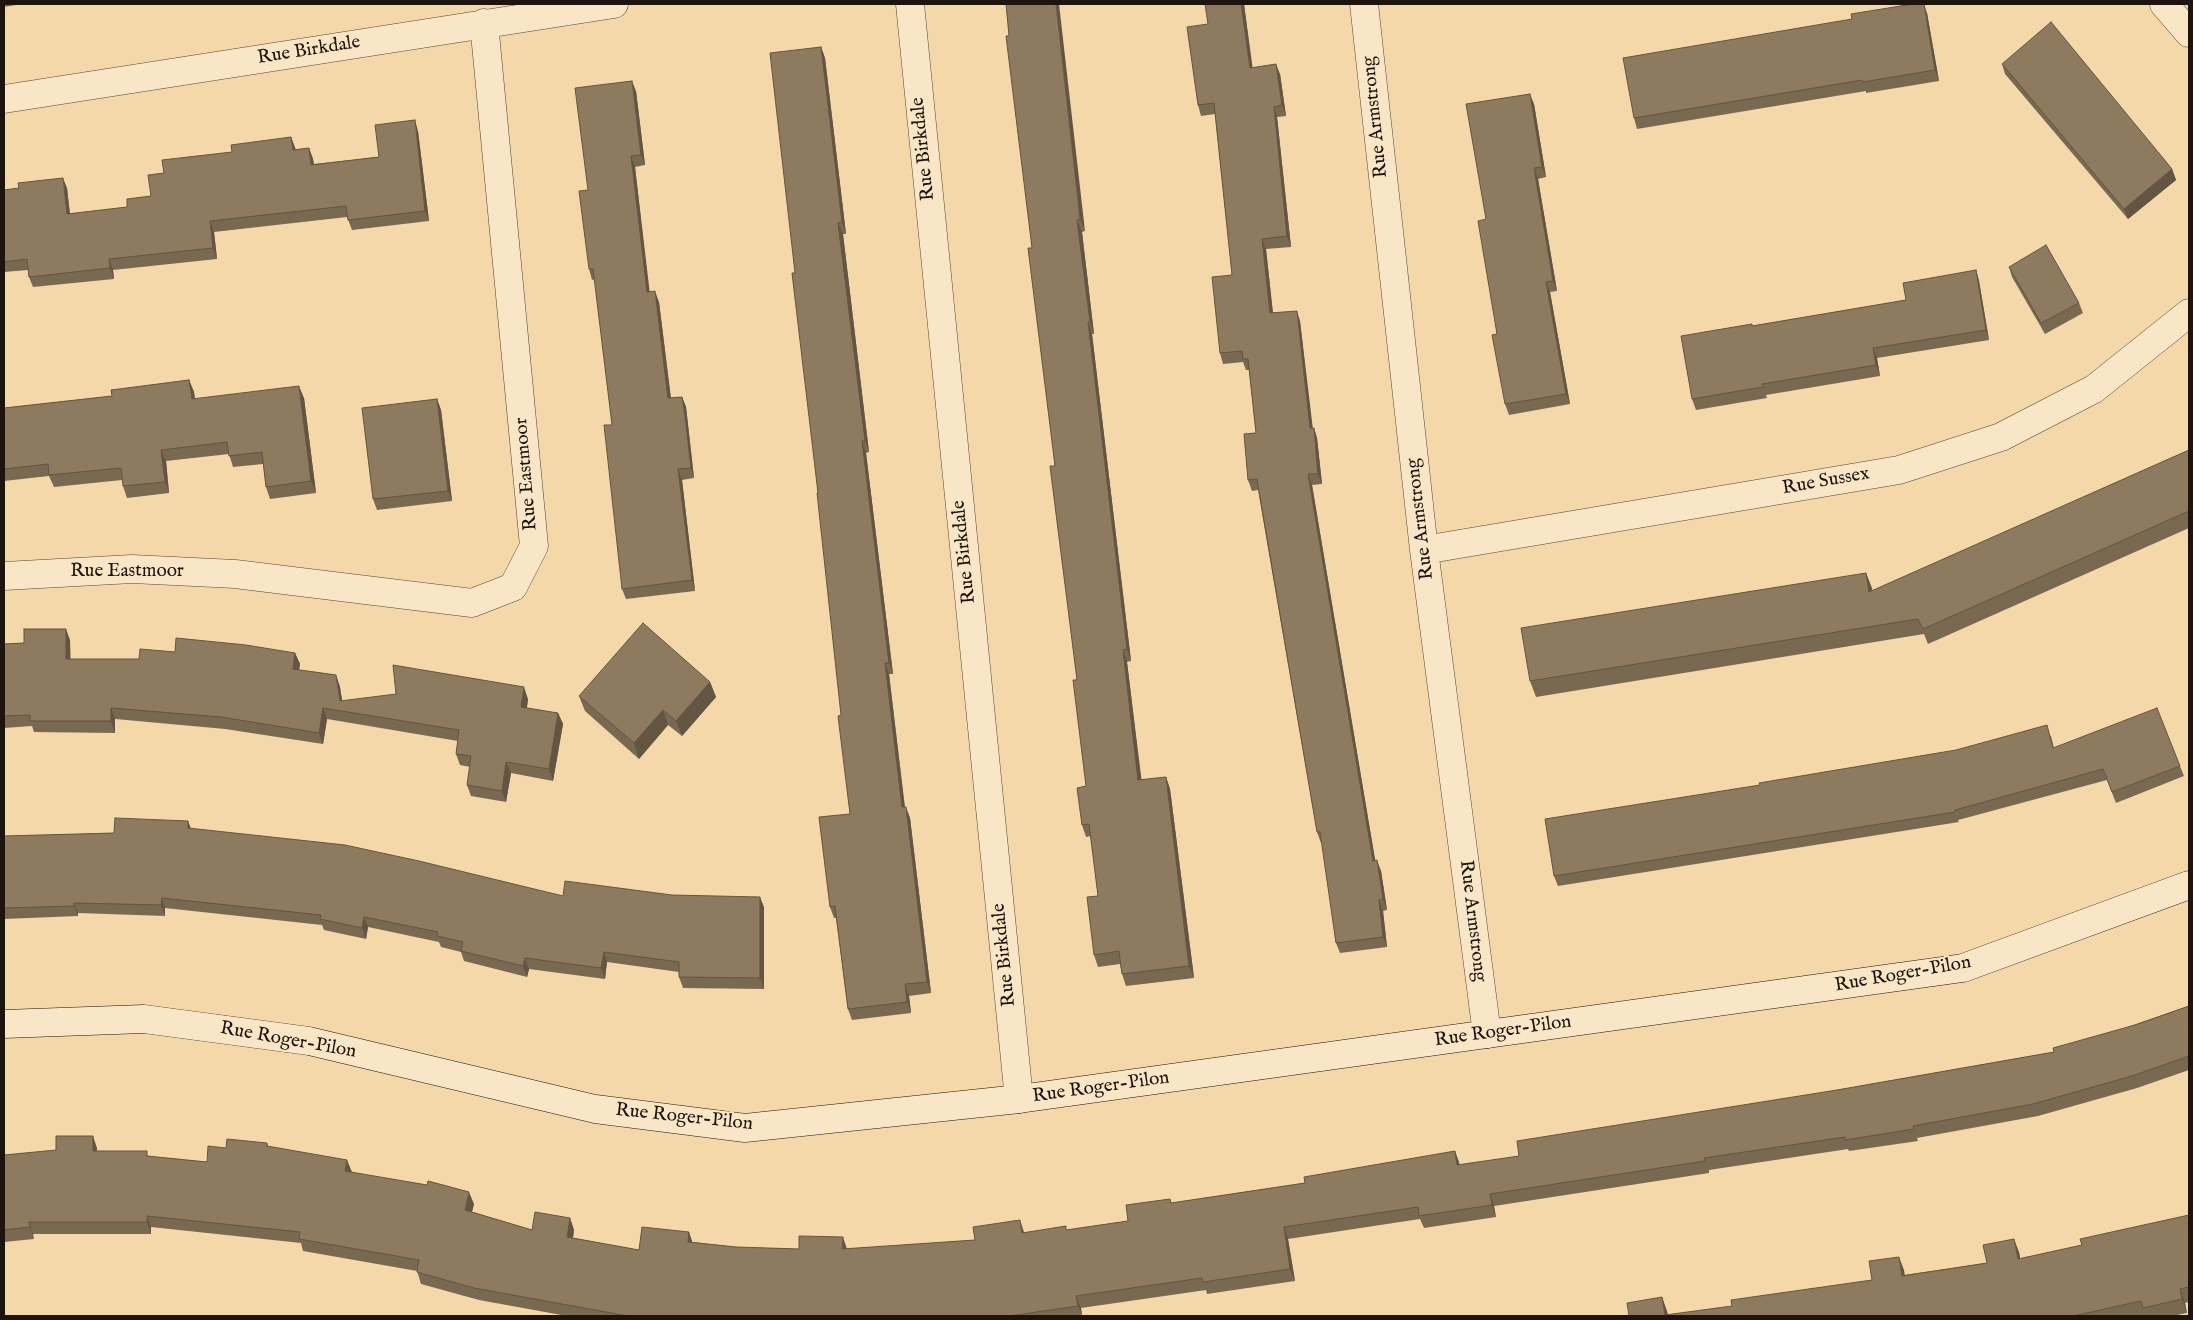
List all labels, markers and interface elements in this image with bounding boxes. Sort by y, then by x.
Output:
street label: Rue Birkdale [256,32,362,70]
street label: Rue Armstrong [1358,55,1394,179]
street label: Rue Birkdale [907,96,941,202]
street label: Rue Eastmoor [511,416,543,532]
street label: Rue Armstrong [1402,457,1440,581]
street label: Rue Sussex [1781,463,1871,501]
street label: Rue Birkdale [948,499,982,605]
street label: Rue Eastmoor [70,561,184,583]
street label: Rue Armstrong [1453,859,1491,983]
street label: Rue Birkdale [988,902,1022,1008]
street label: Rue Roger-Pilon [1833,952,1973,998]
street label: Rue Roger-Pilon [1433,1011,1573,1053]
street label: Rue Roger-Pilon [218,1018,358,1064]
street label: Rue Roger-Pilon [1031,1067,1171,1109]
street label: Rue Roger-Pilon [614,1099,754,1137]

